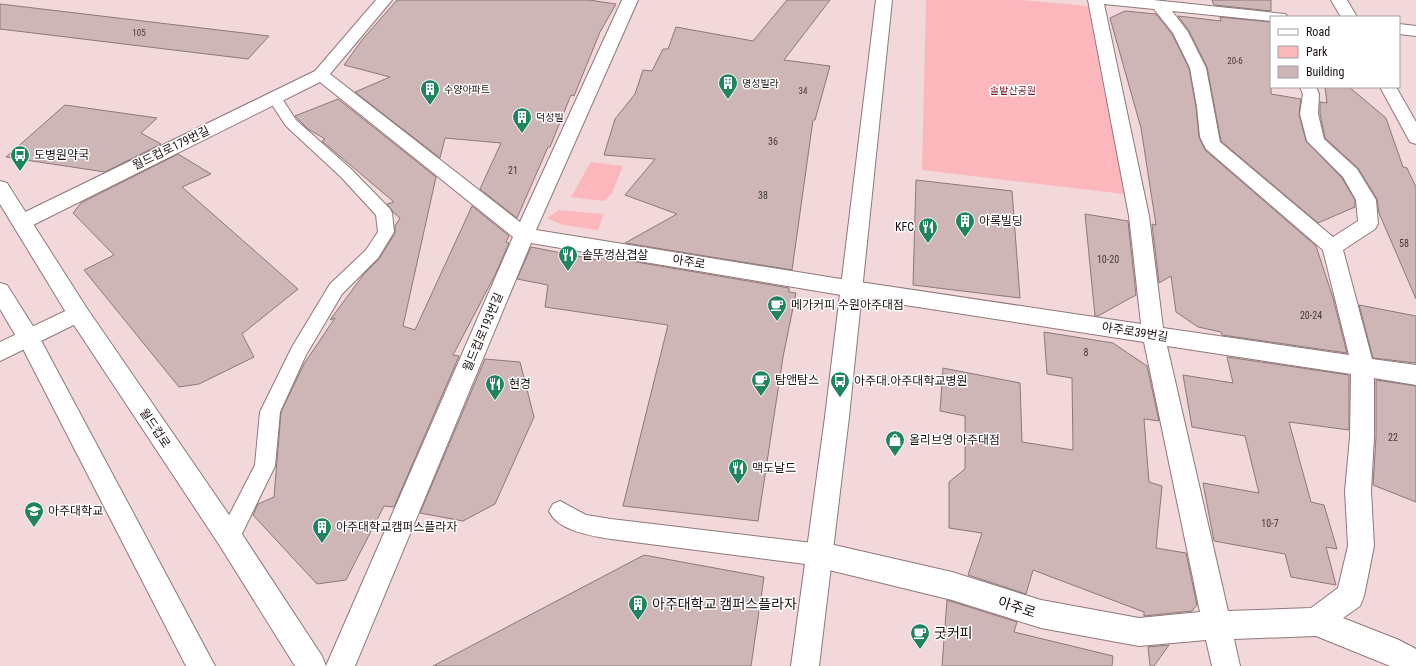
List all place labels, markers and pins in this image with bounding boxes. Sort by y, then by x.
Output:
building icon: 명성빌라 [717,72,739,100]
building icon: 수양아파트 [419,78,441,106]
place label: 명성빌라 [742,78,780,89]
place label: 수양아파트 [444,84,490,95]
building icon: 덕성빌 [511,106,533,134]
place label: 덕성빌 [536,112,564,123]
bus stop icon: 도병원약국 [9,144,31,172]
place label: 도병원약국 [34,148,89,162]
building icon: 아록빌딩 [954,210,976,238]
place label: 아록빌딩 [979,214,1023,228]
restaurant icon: KFC [917,216,939,244]
place label: KFC [895,220,914,234]
restaurant icon: 솥뚜껑삼겹살 [557,244,579,272]
place label: 솥뚜껑삼겹살 [582,248,648,262]
cafe icon: 메가커피 수원아주대점 [766,294,788,322]
place label: 메가커피 수원아주대점 [791,298,904,312]
cafe icon: 탐앤탐스 [750,369,772,397]
bus stop icon: 아주대.아주대학교병원 [829,370,851,398]
restaurant icon: 현경 [484,373,506,401]
place label: 탐앤탐스 [775,373,819,387]
place label: 아주대.아주대학교병원 [854,374,968,388]
place label: 현경 [509,377,531,391]
shop icon: 올리브영 아주대점 [884,429,906,457]
place label: 올리브영 아주대점 [909,433,1000,447]
restaurant icon: 맥도날드 [727,457,749,485]
place label: 맥도날드 [752,461,796,475]
school or university icon: 아주대학교 [23,500,45,528]
place label: 아주대학교 [48,504,103,518]
building icon: 아주대학교캠퍼스플라자 [311,516,333,544]
place label: 아주대학교캠퍼스플라자 [336,520,457,534]
building icon: 아주대학교 캠퍼스플라자 [627,593,649,621]
place label: 아주대학교 캠퍼스플라자 [652,596,797,612]
cafe icon: 굿커피 [909,622,931,650]
place label: 굿커피 [934,625,973,641]

